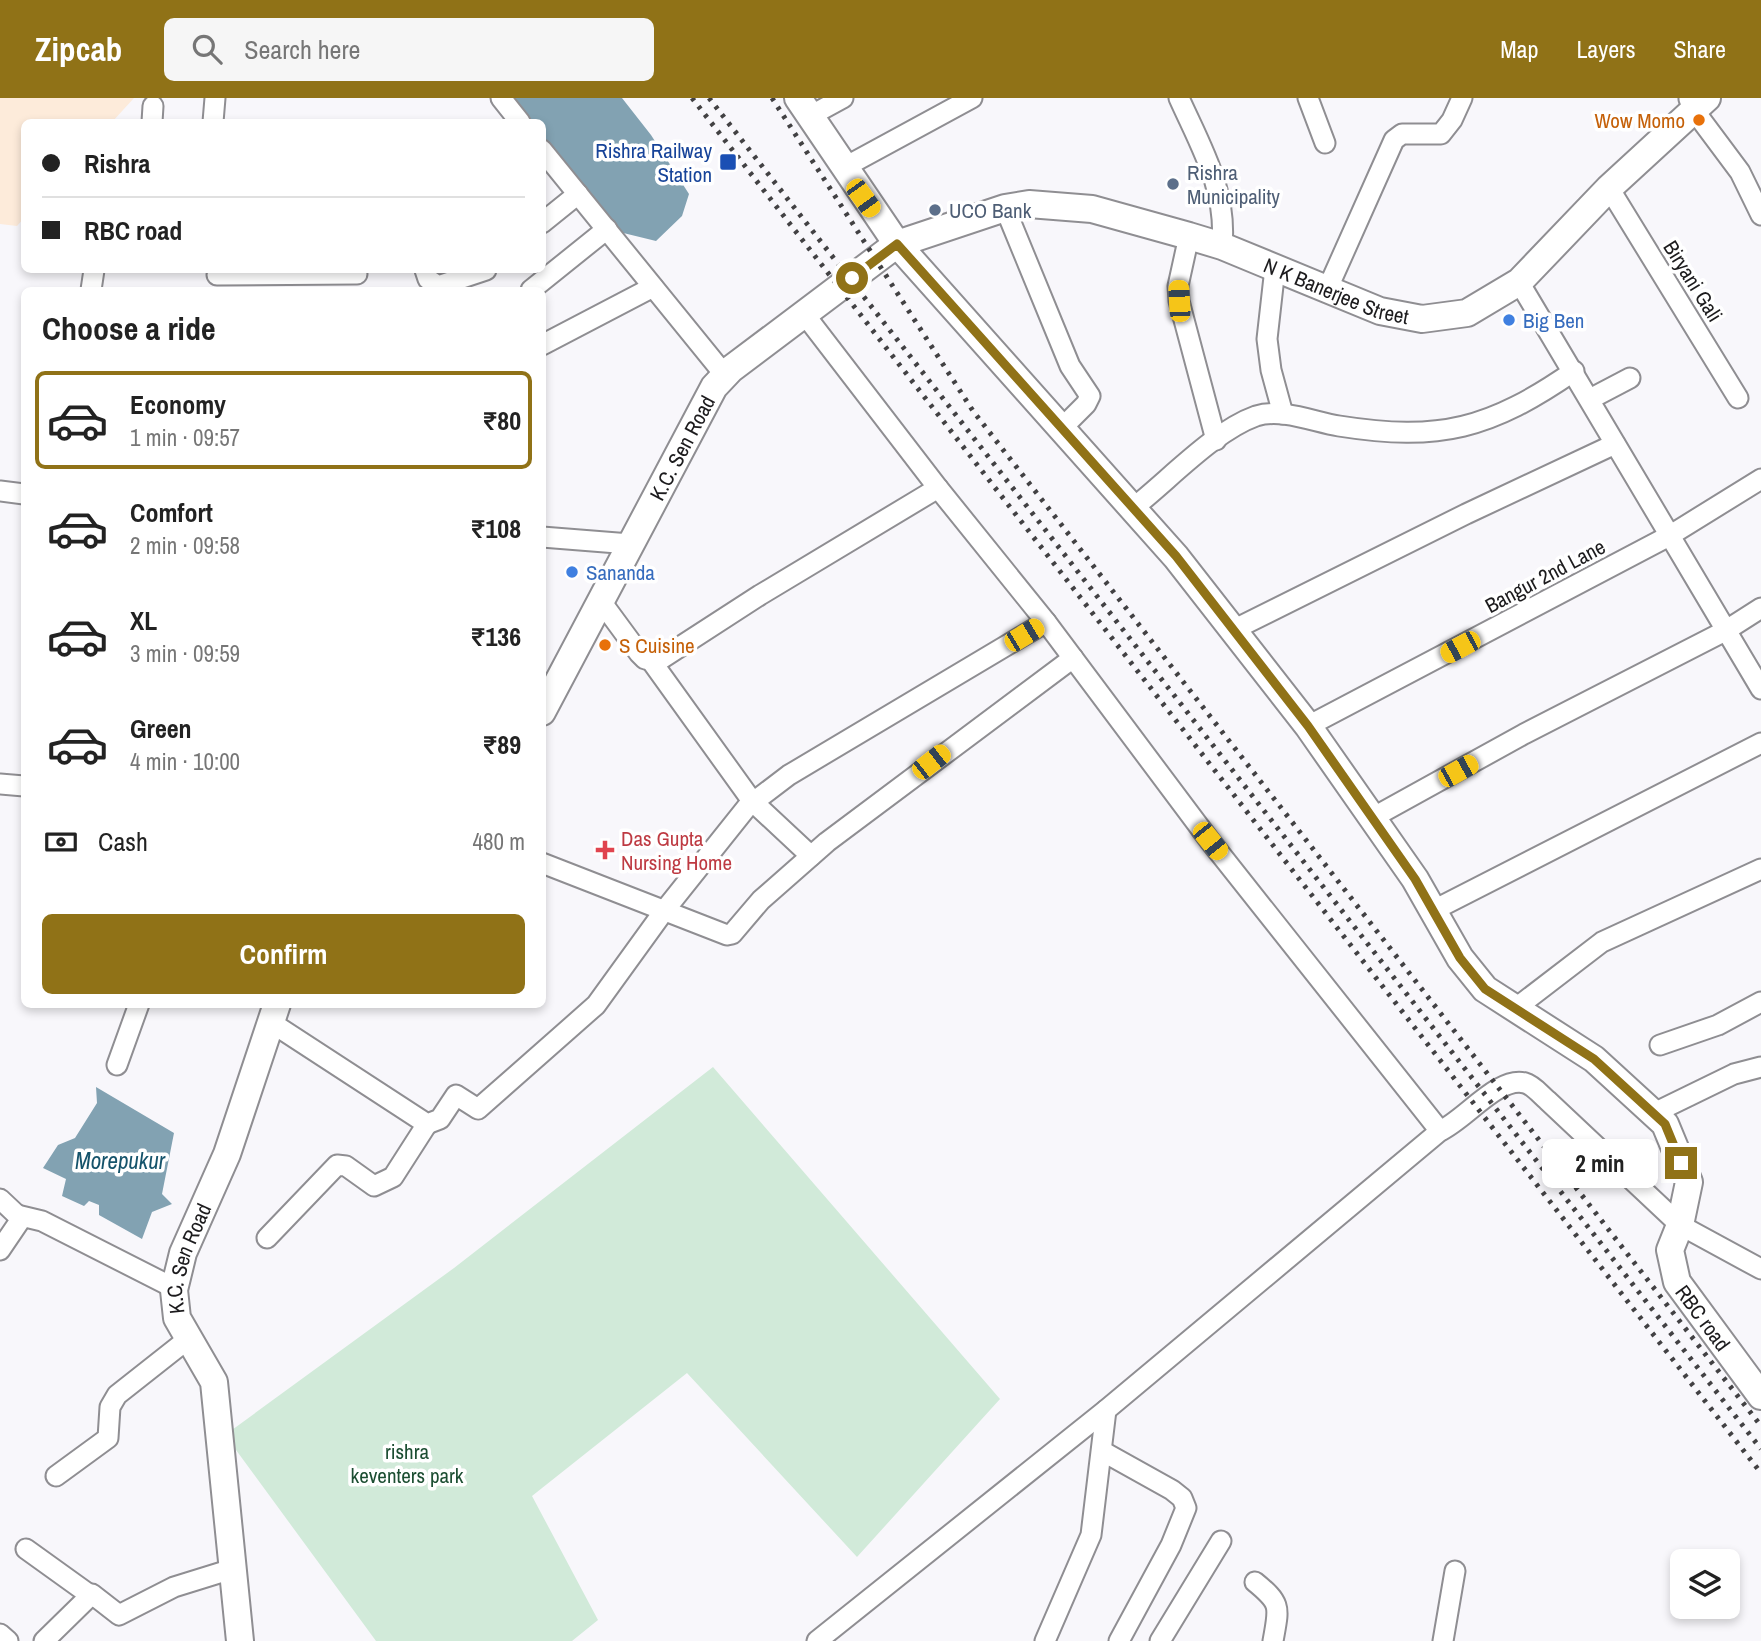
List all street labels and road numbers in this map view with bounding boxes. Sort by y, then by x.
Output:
street label: Biryani Gali [1657,235,1729,327]
street label: N K Banerjee Street [1260,250,1411,331]
street label: K.C. Sen Road [642,390,722,505]
street label: Bangur 2nd Lane [1480,532,1610,620]
street label: K.C. Sen Road [159,1199,218,1315]
street label: RBC road [1669,1279,1737,1357]

